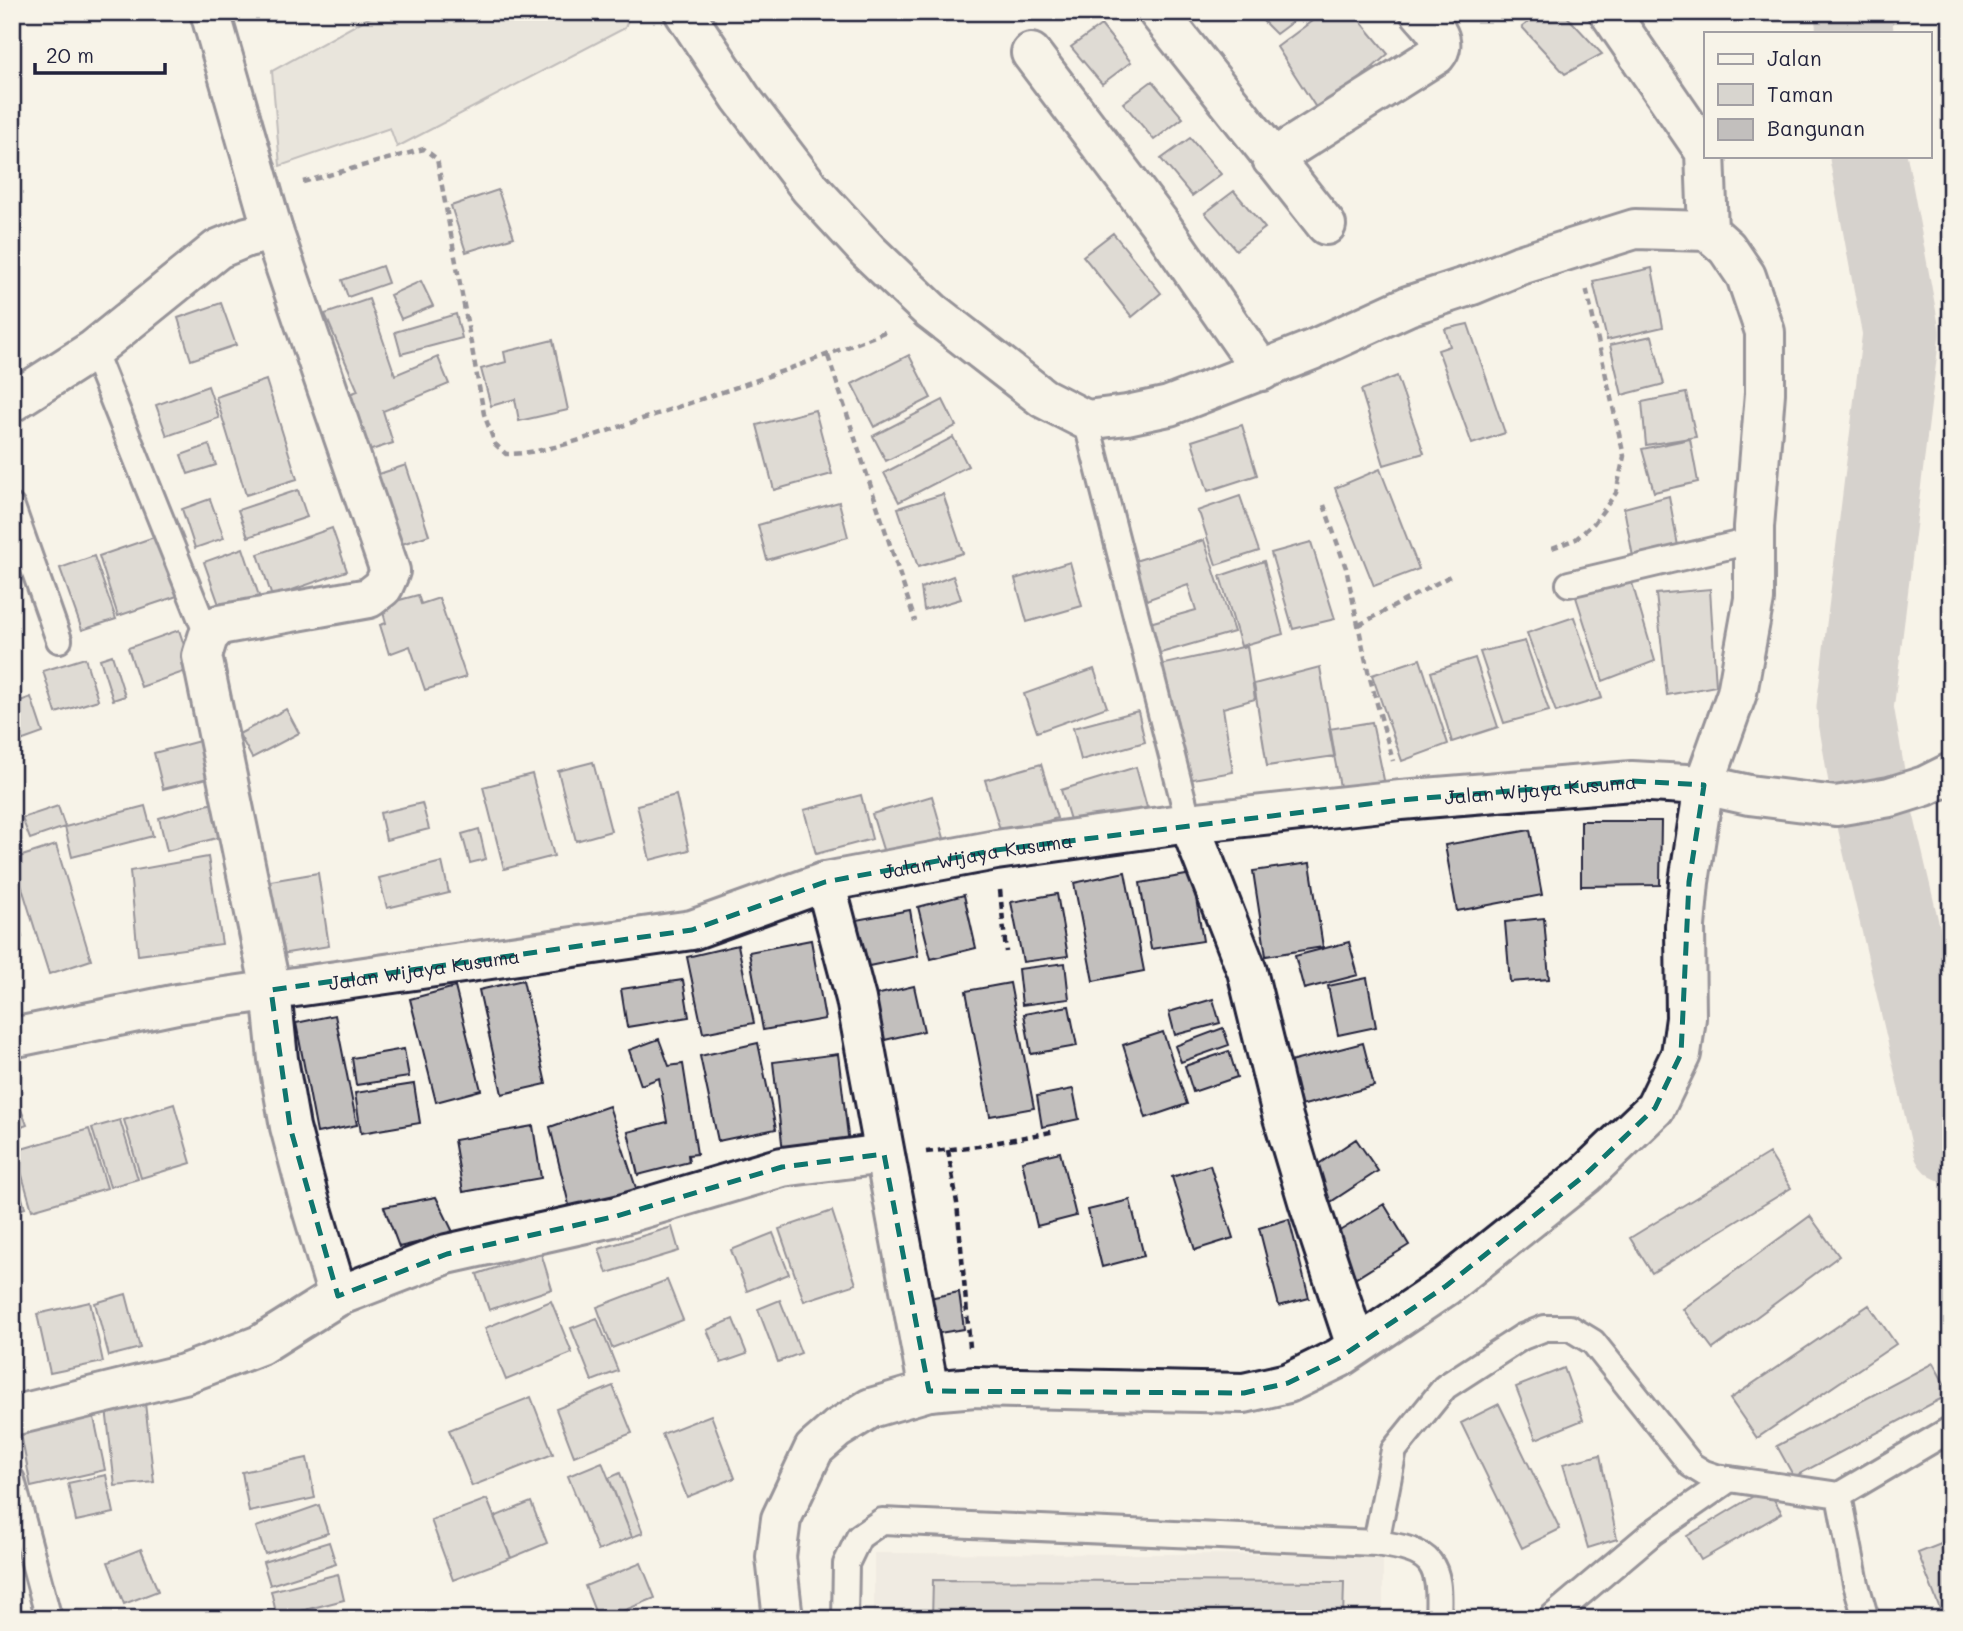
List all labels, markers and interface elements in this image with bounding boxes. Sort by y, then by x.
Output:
scale bar [35,32,164,76]
legend [1704,32,1932,158]
text: 20 m [46,41,94,68]
text: Jalan [1767,44,1822,71]
text: Taman [1767,80,1833,107]
text: Bangunan [1767,114,1865,141]
street label: Jalan Wijaya Kusuma [1443,768,1637,809]
street label: Jalan Wijaya Kusuma [880,827,1074,884]
street label: Jalan Wijaya Kusuma [327,942,521,995]

